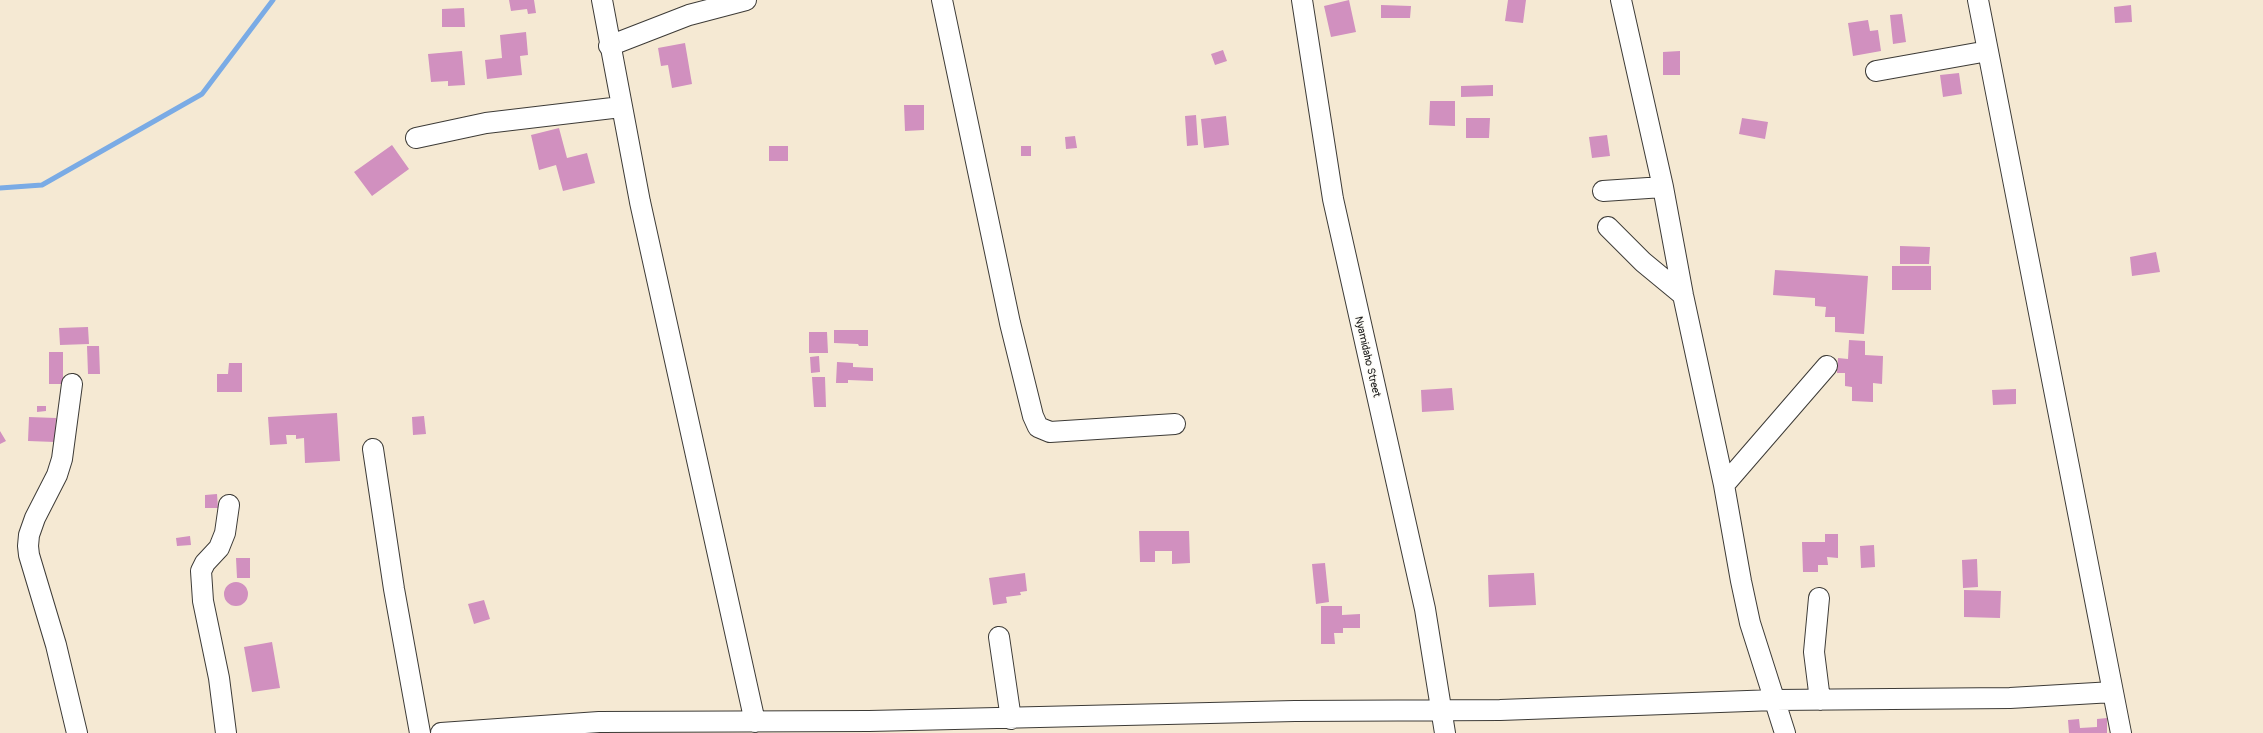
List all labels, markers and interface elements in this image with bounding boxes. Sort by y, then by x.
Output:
street label: Nyamidaho Street [1351,315,1383,399]

